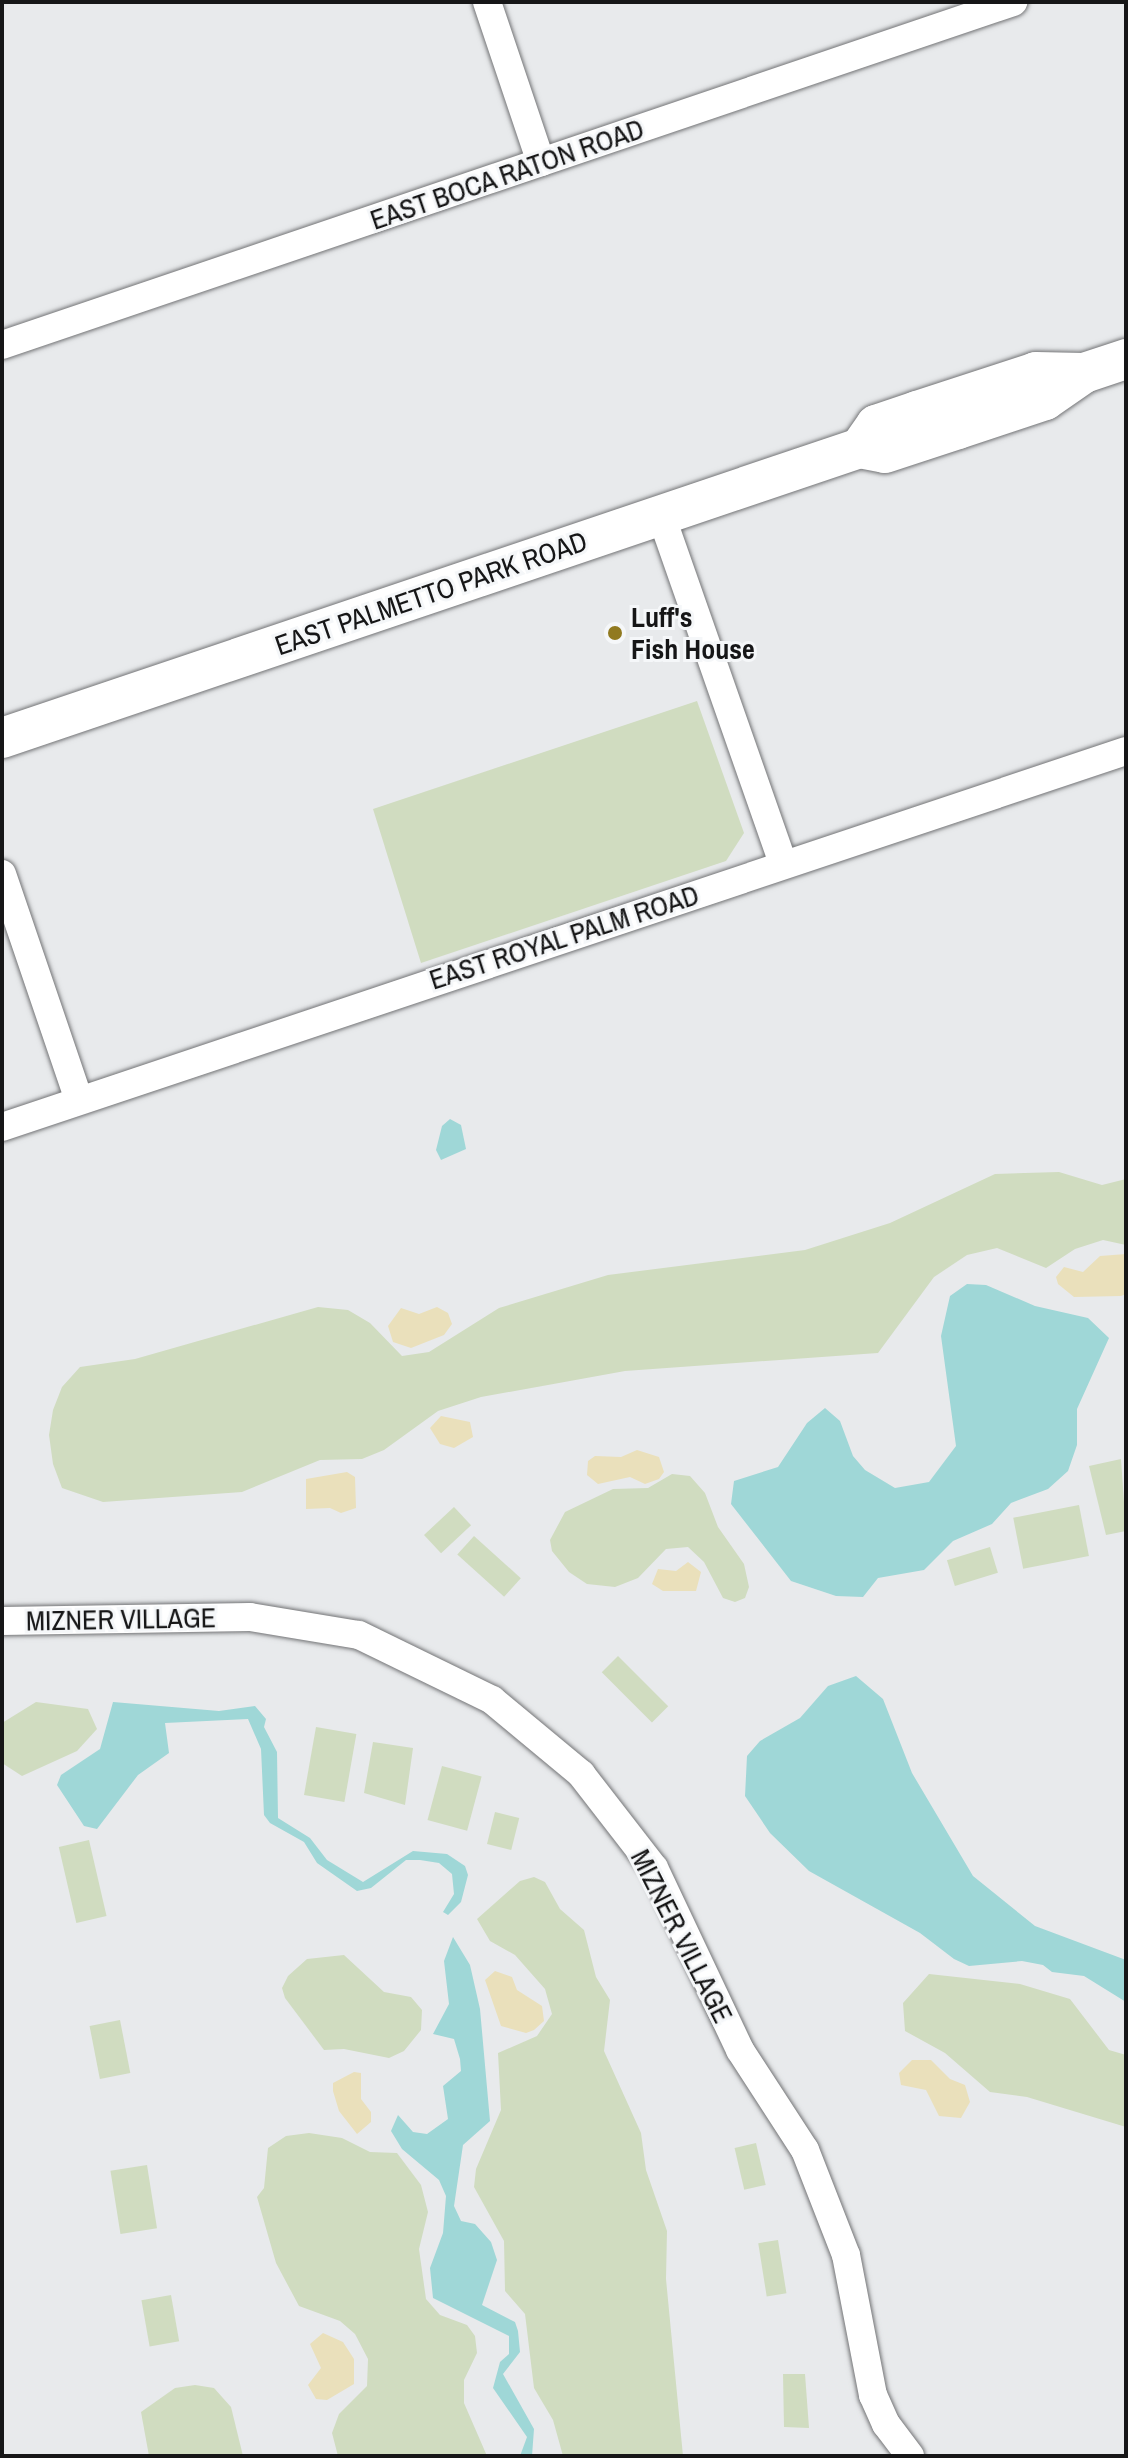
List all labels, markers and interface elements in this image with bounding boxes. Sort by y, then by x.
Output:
street label: EAST BOCA RATON ROAD [365,111,649,237]
street label: EAST PALMETTO PARK ROAD [270,524,592,662]
place label: Luff's Fish House [631,600,755,666]
marker: Luff's Fish House [606,624,624,642]
street label: EAST ROYAL PALM ROAD [424,877,704,997]
street label: MIZNER VILLAGE [26,1601,216,1637]
street label: MIZNER VILLAGE [624,1844,740,2028]

